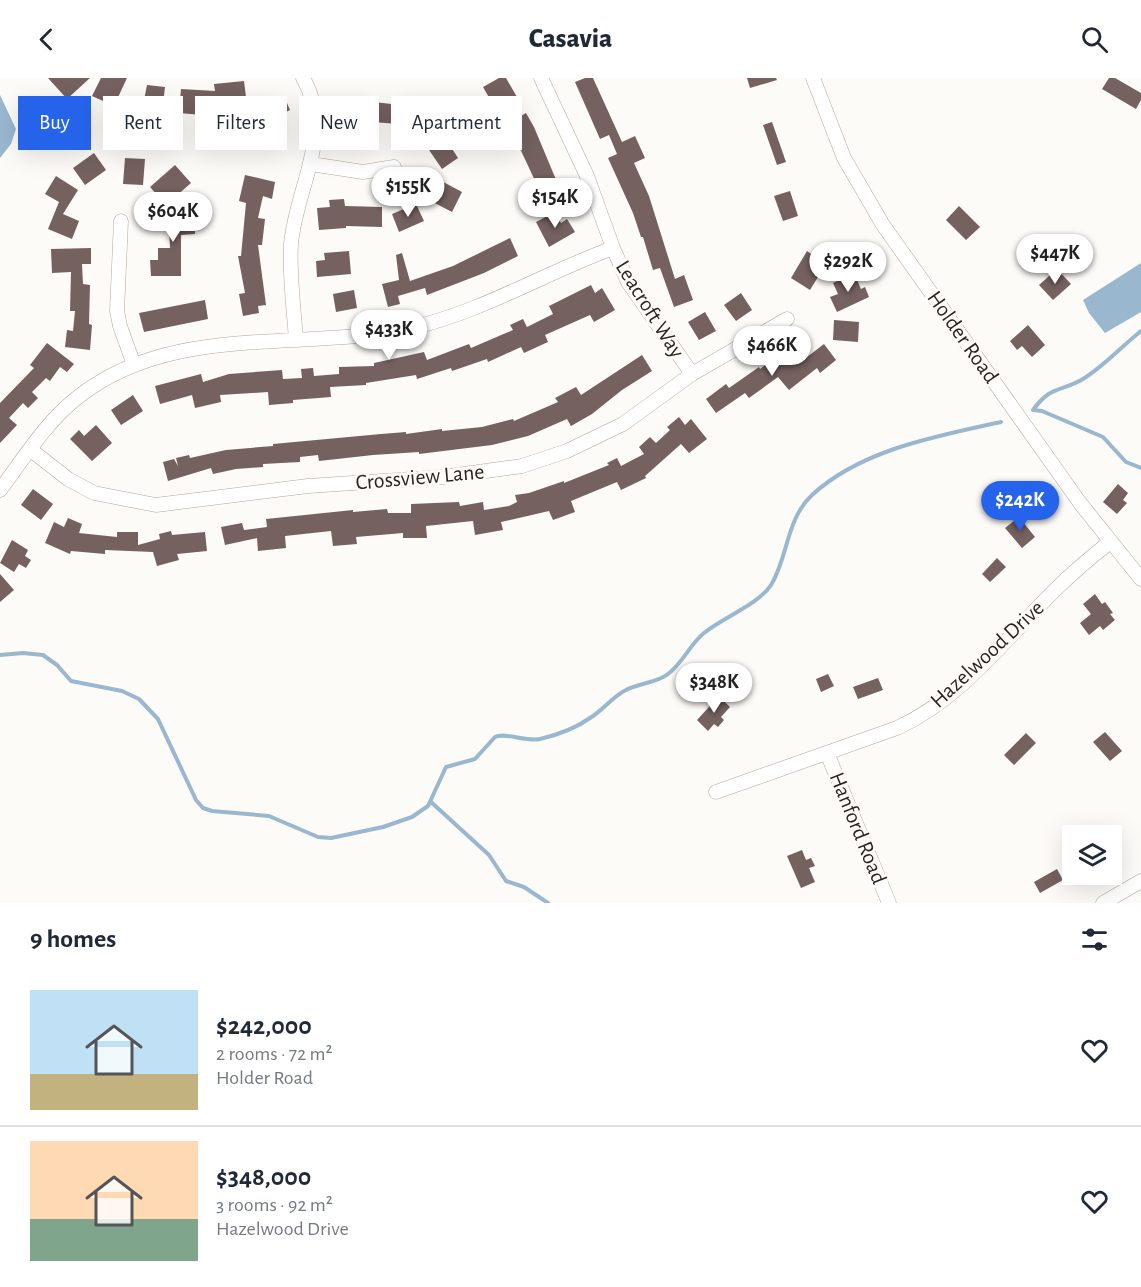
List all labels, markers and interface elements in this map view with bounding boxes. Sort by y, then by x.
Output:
icon: back [30,23,63,56]
icon: search [1078,23,1111,56]
text: Casavia [529,25,612,52]
chip: Buy [18,96,91,150]
chip: Rent [103,96,183,150]
chip: Filters [195,96,287,150]
chip: New [299,96,379,150]
chip: Apartment [391,96,522,150]
pin: $155K [366,167,450,218]
text: $155K [385,176,431,196]
pin: $154K [513,178,597,229]
text: $154K [532,187,578,207]
pin: $604K [131,192,215,243]
text: $604K [148,201,198,221]
pin: $447K [1013,234,1097,285]
pin: $292K [806,242,890,293]
text: $447K [1030,243,1080,263]
text: $292K [823,251,873,271]
street label: Leacroft Way [612,256,689,362]
street label: Holder Road [923,287,1003,387]
pin: $433K [347,310,431,361]
text: $433K [365,319,413,339]
pin: $466K [730,326,814,377]
text: $466K [747,335,797,355]
street label: Crossview Lane [355,460,485,494]
pin: $242K [978,481,1062,532]
text: $242K [995,490,1045,510]
street label: Hazelwood Drive [926,596,1048,712]
pin: $348K [672,663,756,714]
text: $348K [689,672,739,692]
street label: Hanford Road [826,769,890,887]
map controls [1062,825,1122,885]
button: layers [1062,825,1122,885]
icon: filters [1078,923,1111,956]
text: 9 homes [30,926,116,952]
text: $242,000 [216,1013,312,1039]
icon: home [78,1014,150,1086]
icon: heart [1078,1034,1111,1067]
text: 2 rooms · 72 m² [216,1044,333,1064]
text: Holder Road [216,1068,313,1088]
text: $348,000 [216,1164,311,1190]
icon: home [78,1165,150,1237]
icon: heart [1078,1185,1111,1218]
text: 3 rooms · 92 m² [216,1195,333,1215]
text: Hazelwood Drive [216,1219,349,1239]

